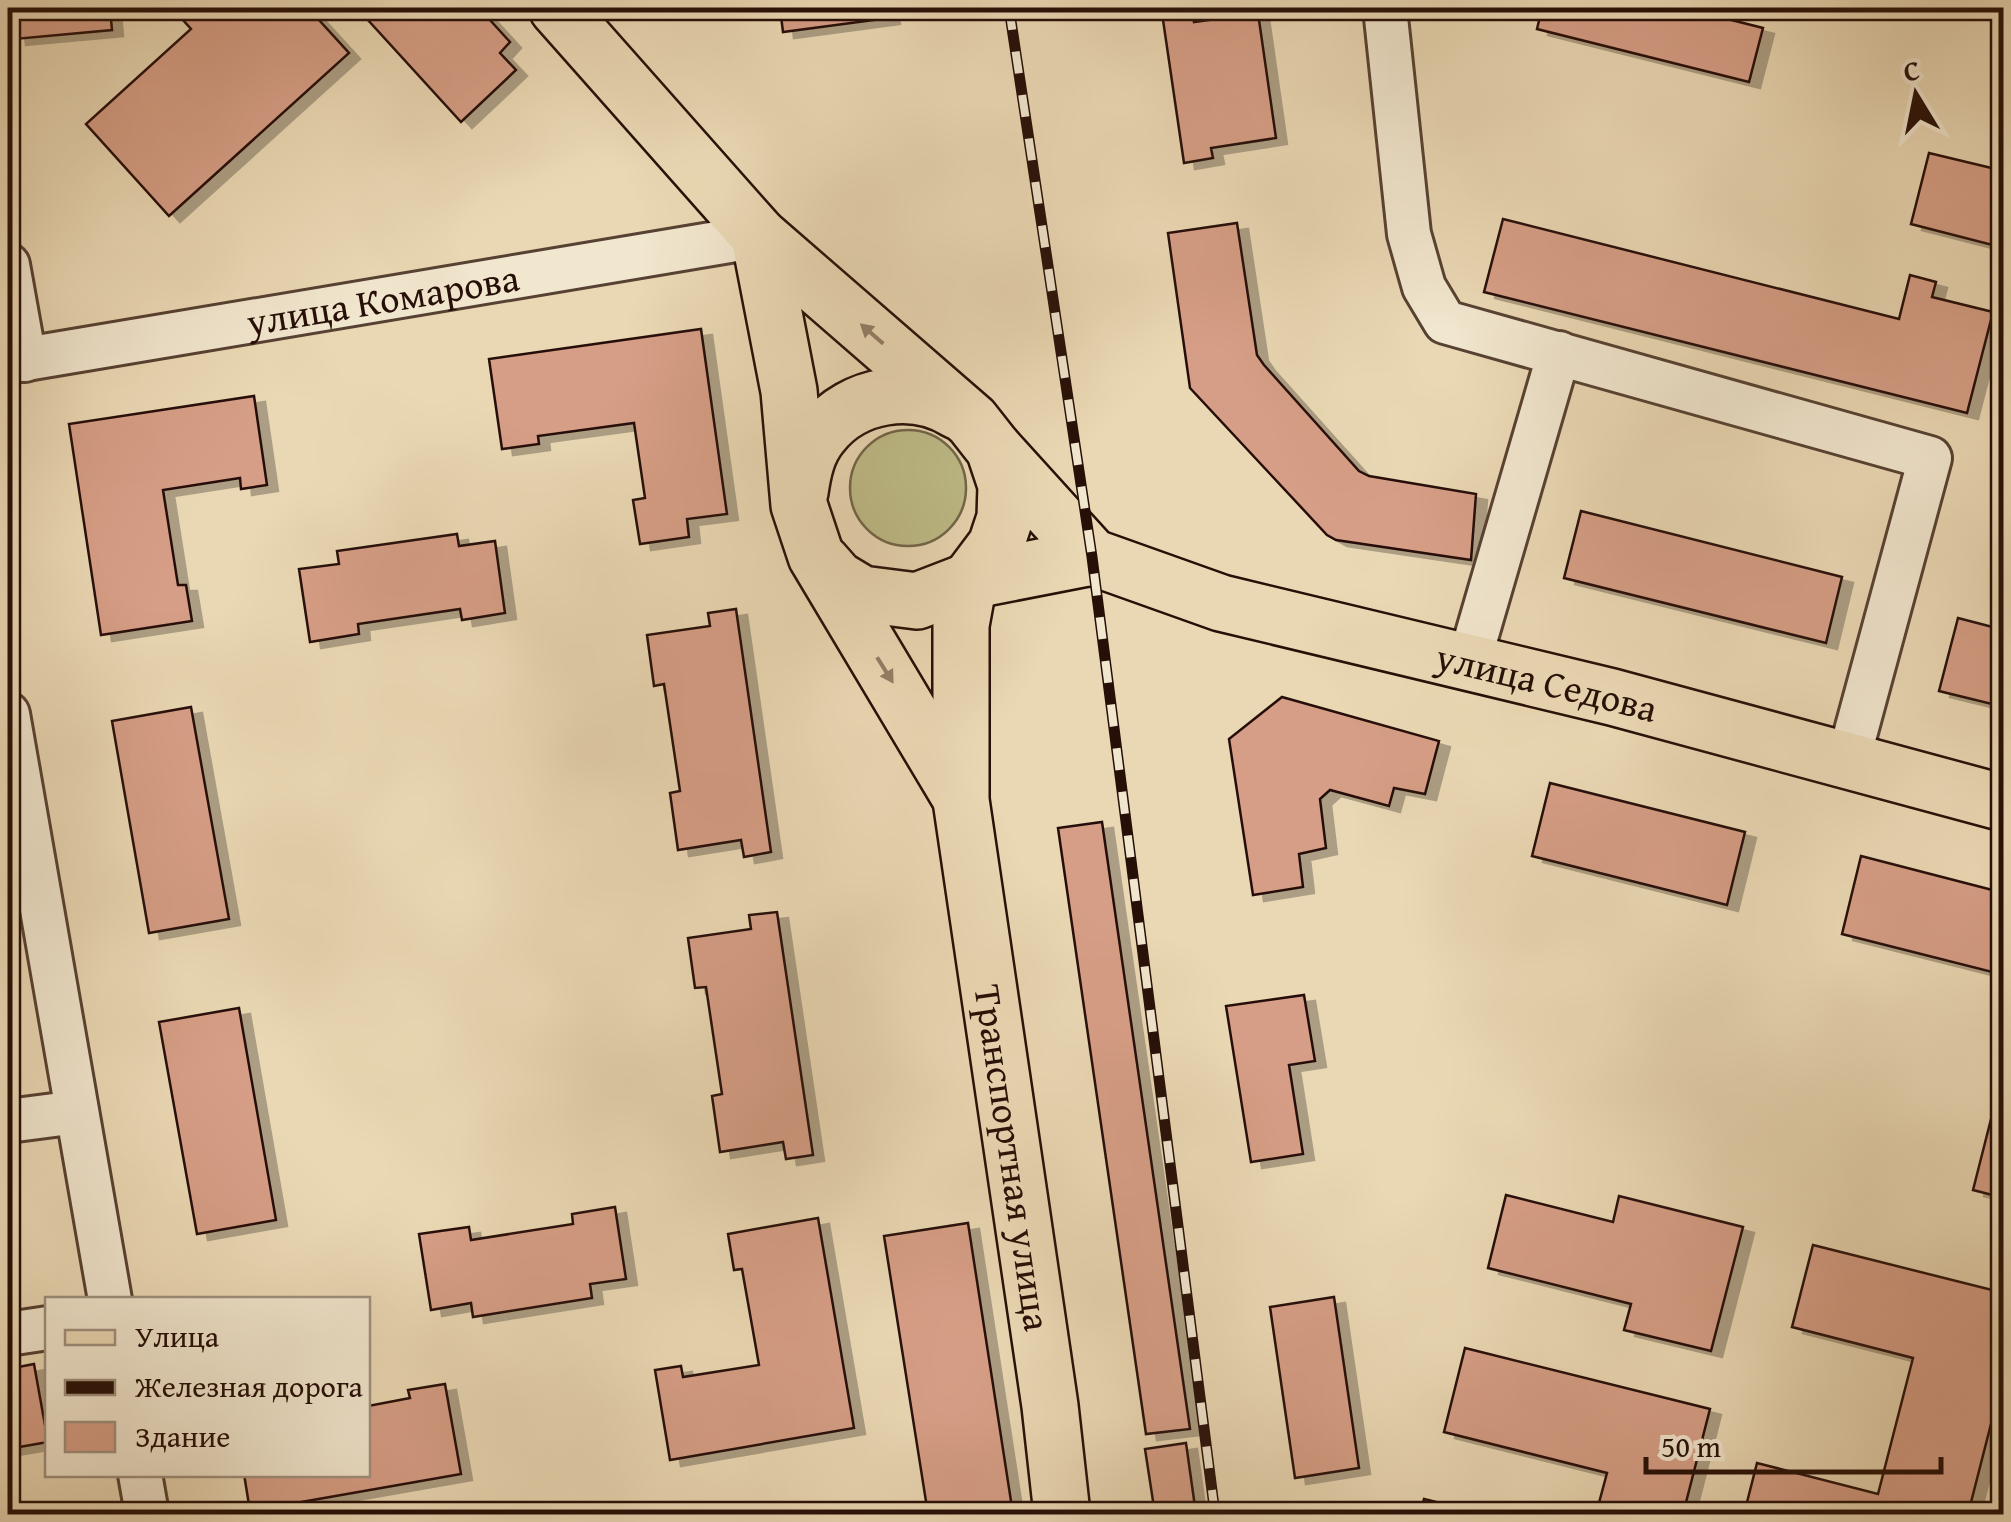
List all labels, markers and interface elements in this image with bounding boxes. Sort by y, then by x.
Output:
north arrow [1866,45,1966,145]
text: С [1900,48,1923,91]
street label: улица Комарова [241,249,523,350]
one-way arrow [860,324,885,346]
street label: улица Седова [1429,627,1664,736]
one-way arrow [875,656,894,683]
street label: Транспортная улица [960,981,1067,1334]
legend [45,1297,370,1477]
text: Улица [135,1314,220,1358]
text: Железная дорога [134,1364,364,1408]
scale bar [1646,1412,1941,1474]
text: Здание [135,1414,230,1458]
text: 50 m [1661,1424,1721,1468]

